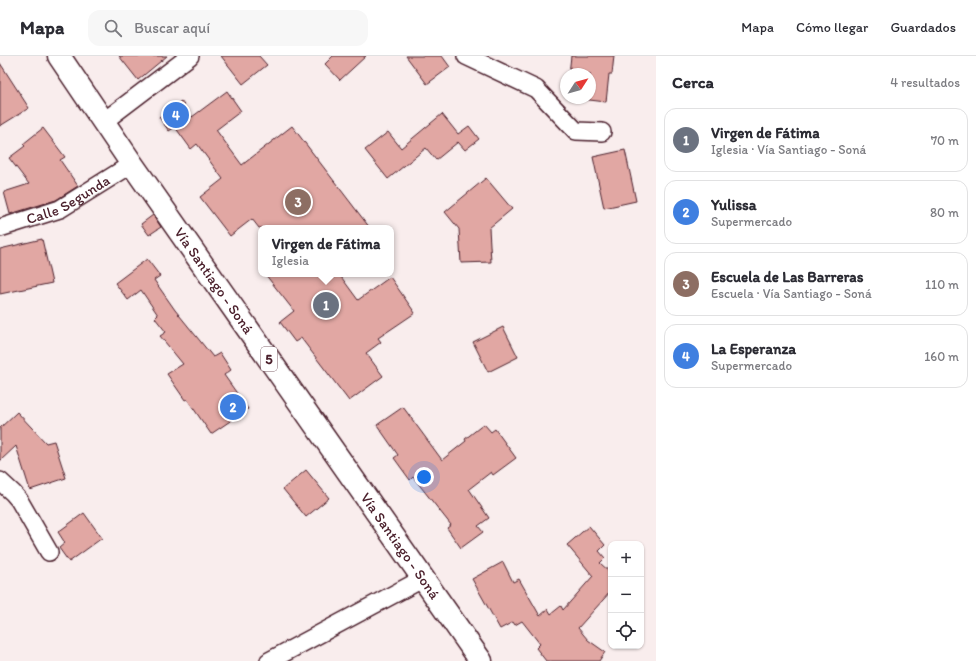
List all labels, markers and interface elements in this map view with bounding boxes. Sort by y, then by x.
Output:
search box [88,10,368,46]
text: Mapa [20,16,64,39]
icon: search [102,17,124,39]
text: Buscar aquí [134,19,210,37]
text: Mapa [741,19,774,36]
text: Cómo llegar [796,19,868,36]
text: Guardados [890,19,956,36]
north arrow [560,68,596,104]
text: Cerca [672,72,714,92]
text: 4 resultados [890,75,960,90]
pin: 4 [163,100,189,130]
text: Virgen de Fátima [711,124,820,142]
text: 1 [683,133,689,148]
text: 70 m [931,133,959,148]
text: Iglesia · Vía Santiago - Soná [711,142,866,157]
street label: Calle Segunda [24,171,114,228]
pin: 3 [285,187,311,217]
text: Yulissa [711,196,757,214]
text: 2 [683,205,689,220]
text: 80 m [930,205,959,220]
text: Supermercado [711,214,792,229]
street label: Vía Santiago - Soná [170,224,258,338]
popup [258,225,394,277]
text: Virgen de Fátima [272,235,380,253]
text: Iglesia [272,253,309,268]
text: Escuela de Las Barreras [711,268,863,286]
text: 3 [682,277,690,292]
text: 110 m [925,277,959,292]
text: Escuela · Vía Santiago - Soná [711,286,872,301]
pin: 1 [313,290,339,320]
text: La Esperanza [711,340,796,358]
road number: 5 [261,347,277,371]
text: 4 [682,349,690,364]
text: 160 m [924,349,959,364]
text: Supermercado [711,358,792,373]
pin: 2 [220,392,246,422]
your location [414,467,434,487]
street label: Vía Santiago - Soná [357,489,444,603]
map controls [608,541,644,649]
button: + [608,541,644,577]
button: − [608,577,644,613]
button: locate [608,613,644,649]

